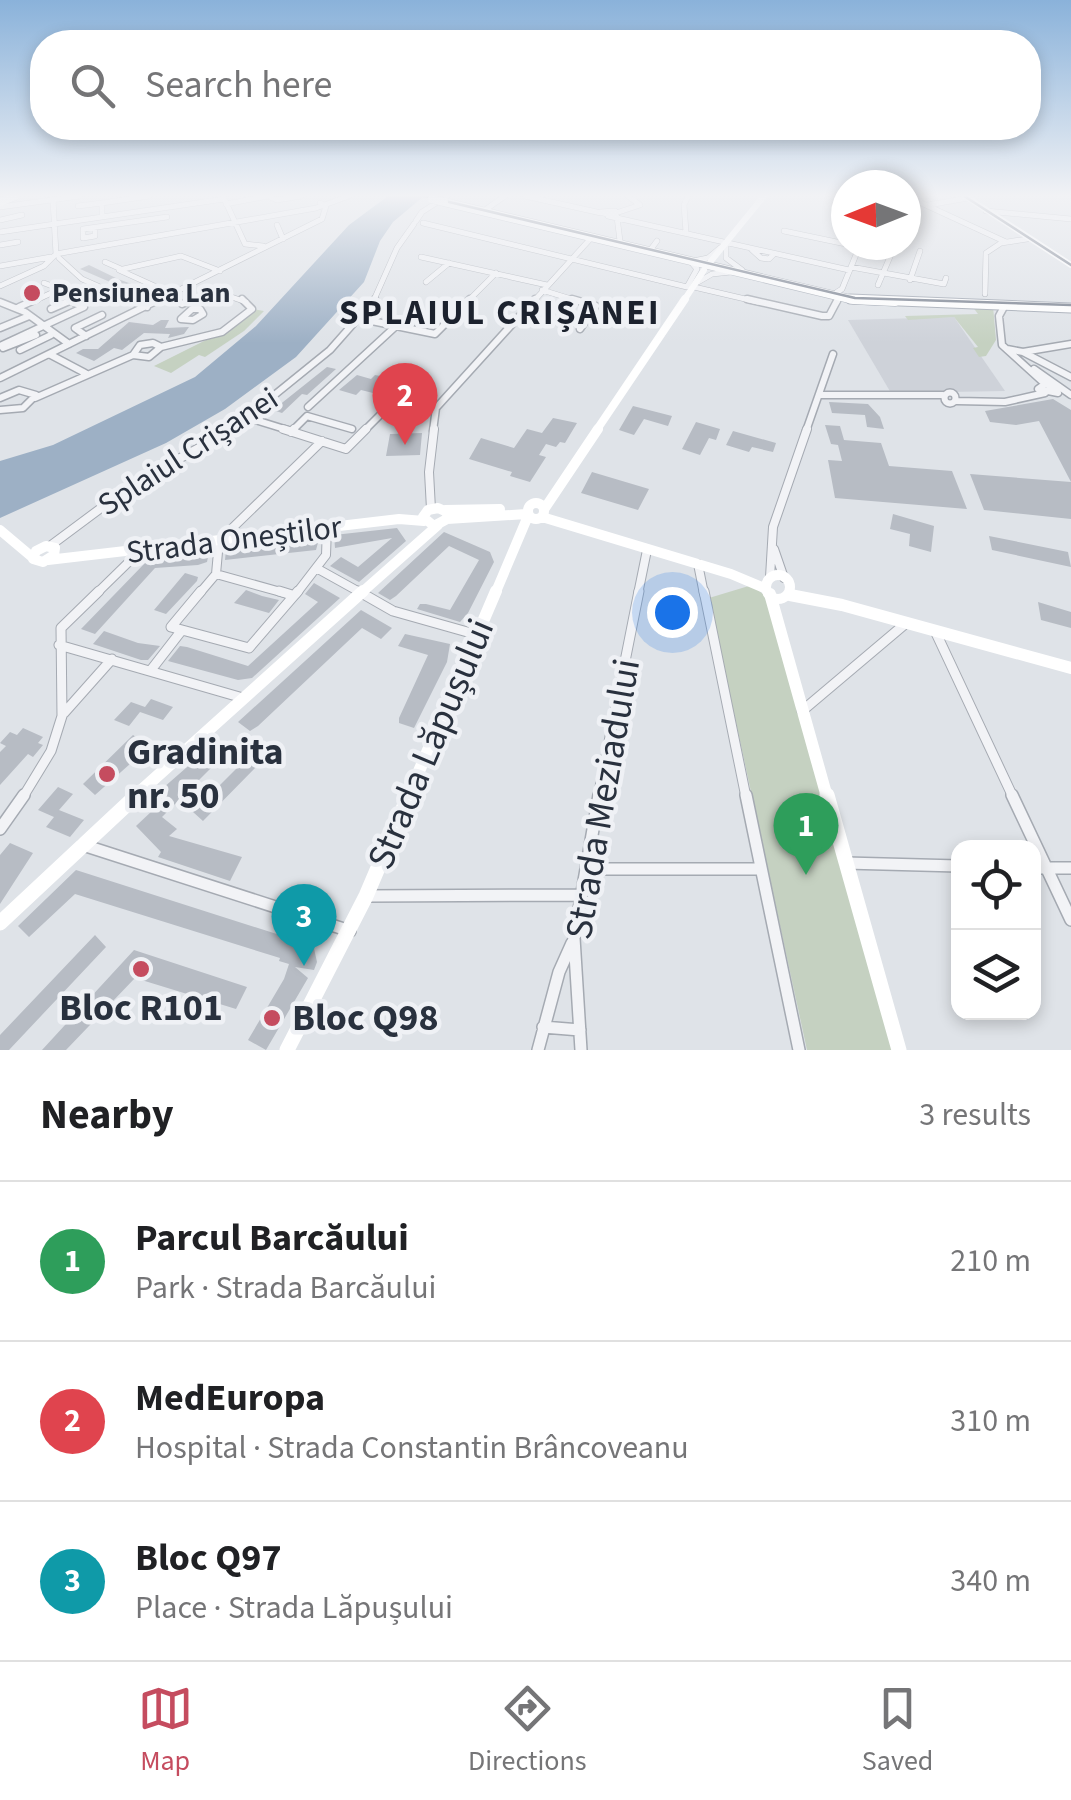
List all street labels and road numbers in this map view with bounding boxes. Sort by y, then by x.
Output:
street label: Splaiul Crișanei [89,376,287,528]
street label: Strada Oneștilor [124,504,345,576]
street label: Strada Lăpușului [354,610,508,878]
street label: Strada Meziadului [552,654,654,944]

